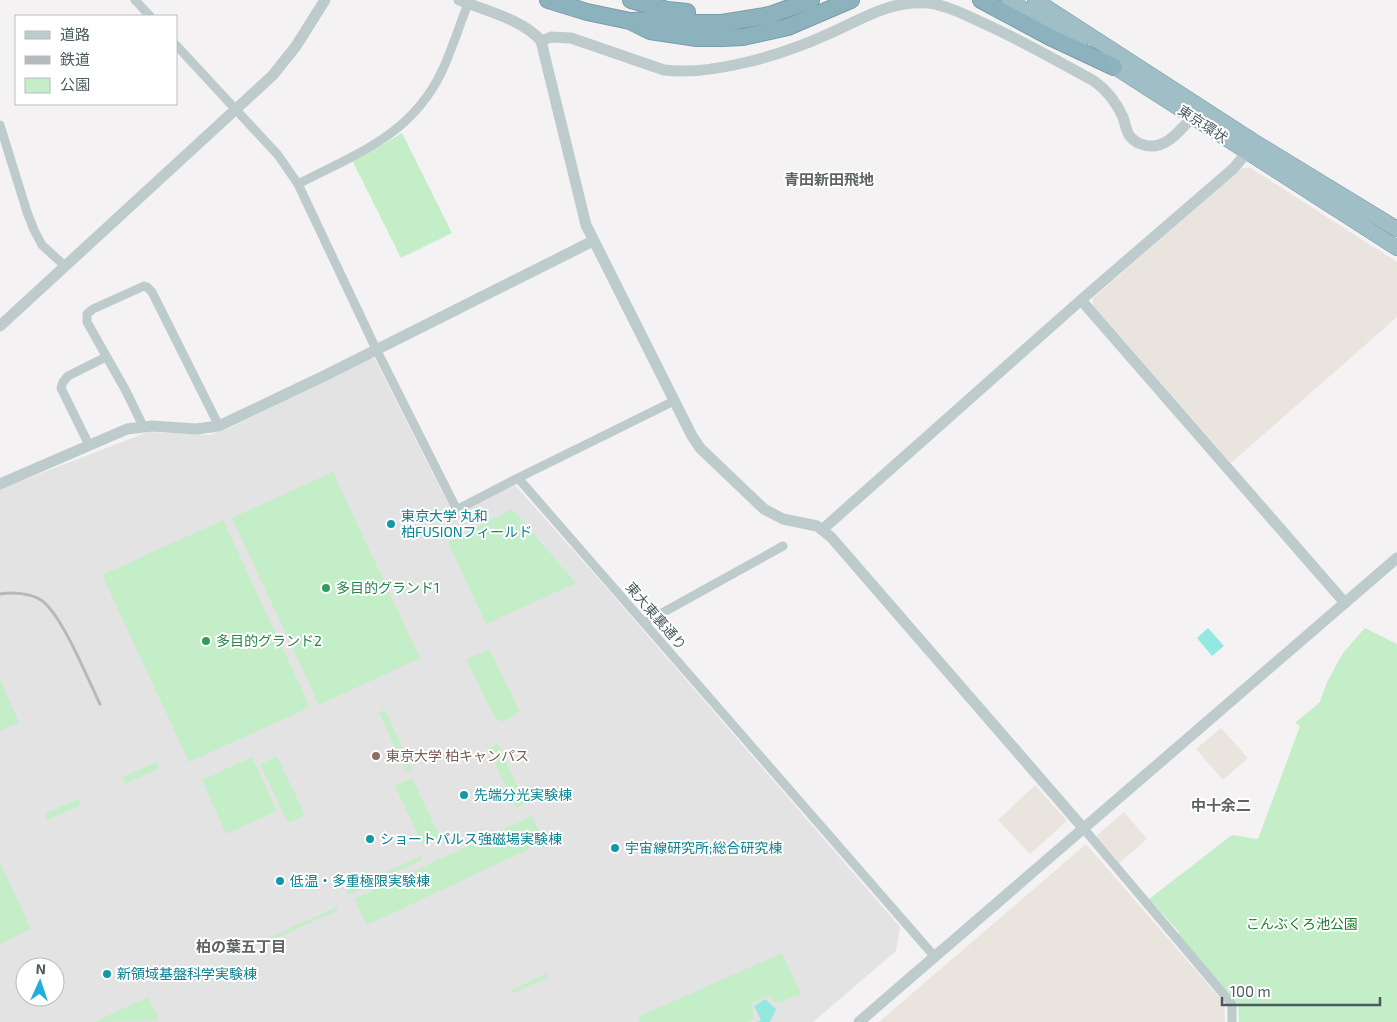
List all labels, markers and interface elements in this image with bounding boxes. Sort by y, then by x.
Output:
legend [15,15,178,105]
text: 道路 [60,25,90,43]
text: 鉄道 [60,50,90,68]
text: 公園 [60,75,90,93]
street label: 東京環状 [1175,101,1231,146]
district label: 青田新田飛地 [784,170,874,188]
place label: 東京大学 丸和 柏FUSIONフィールド [401,507,532,540]
marker: 東京大学 丸和 柏FUSIONフィールド [385,518,397,530]
street label: 東大東裏通り [622,578,690,653]
place label: 多目的グランド1 [336,579,440,596]
marker: 多目的グランド1 [320,582,332,594]
place label: 多目的グランド2 [216,632,322,649]
marker: 多目的グランド2 [200,635,212,647]
place label: 東京大学 柏キャンパス [386,747,529,764]
marker: 東京大学 柏キャンパス [370,750,382,762]
place label: 先端分光実験棟 [474,786,572,803]
marker: 先端分光実験棟 [458,789,470,801]
district label: 中十余二 [1191,796,1251,814]
place label: ショートパルス強磁場実験棟 [380,830,562,847]
marker: ショートパルス強磁場実験棟 [364,833,376,845]
place label: 宇宙線研究所;総合研究棟 [625,839,782,856]
marker: 宇宙線研究所;総合研究棟 [609,842,621,854]
place label: 低温・多重極限実験棟 [290,872,430,889]
marker: 低温・多重極限実験棟 [274,875,286,887]
park label: こんぶくろ池公園 [1246,915,1358,932]
district label: 柏の葉五丁目 [196,937,286,955]
north arrow [15,957,65,1007]
text: N [35,960,46,977]
place label: 新領域基盤科学実験棟 [117,965,257,982]
marker: 新領域基盤科学実験棟 [101,968,113,980]
scale bar [1222,974,1380,1006]
text: 100 m [1230,982,1271,1000]

